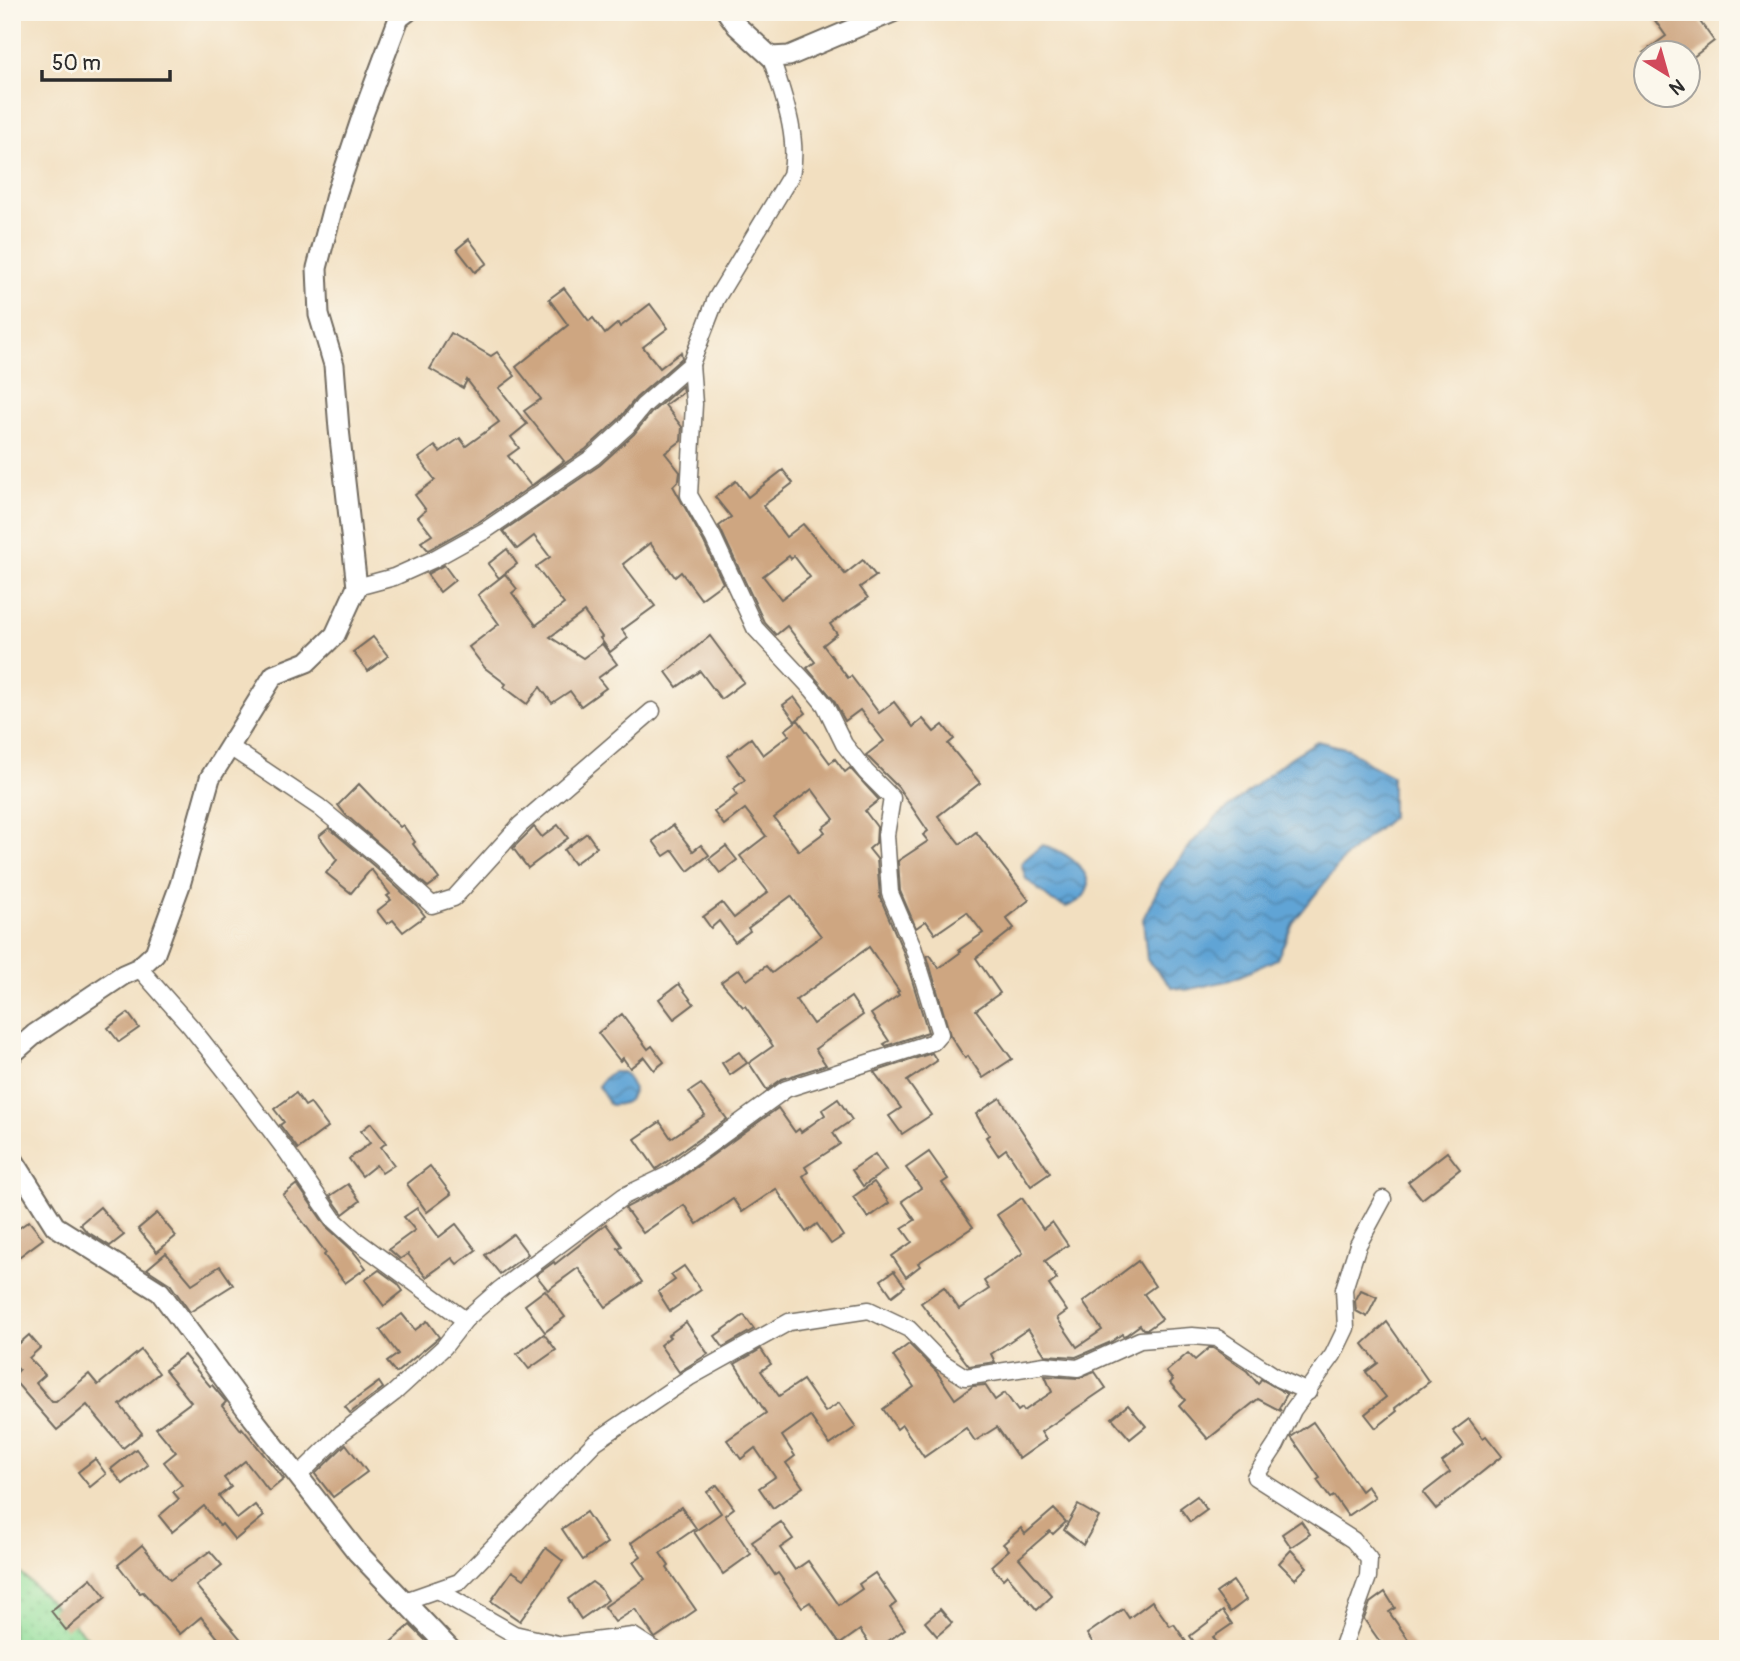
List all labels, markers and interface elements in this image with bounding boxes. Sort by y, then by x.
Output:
scale bar [42,38,170,82]
north arrow [1632,38,1702,108]
text: 50 m [52,50,101,77]
text: N [1664,73,1689,100]

